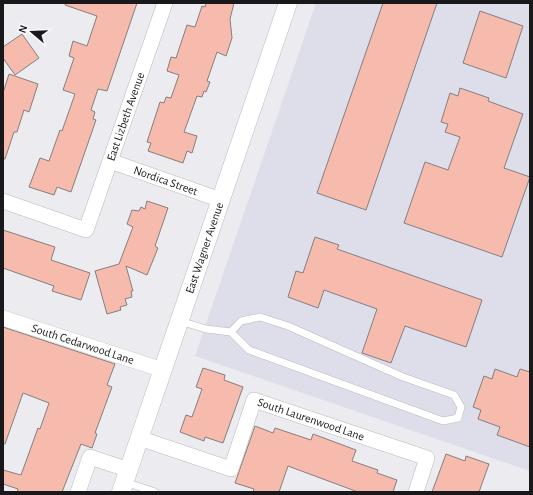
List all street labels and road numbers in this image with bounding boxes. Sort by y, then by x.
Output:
street label: East Lizbeth Avenue [105,71,146,163]
street label: Nordica Street [132,164,199,197]
street label: East Wagner Avenue [183,201,225,295]
street label: South Cedarwood Lane [30,322,136,366]
street label: South Laurenwood Lane [256,396,366,443]

